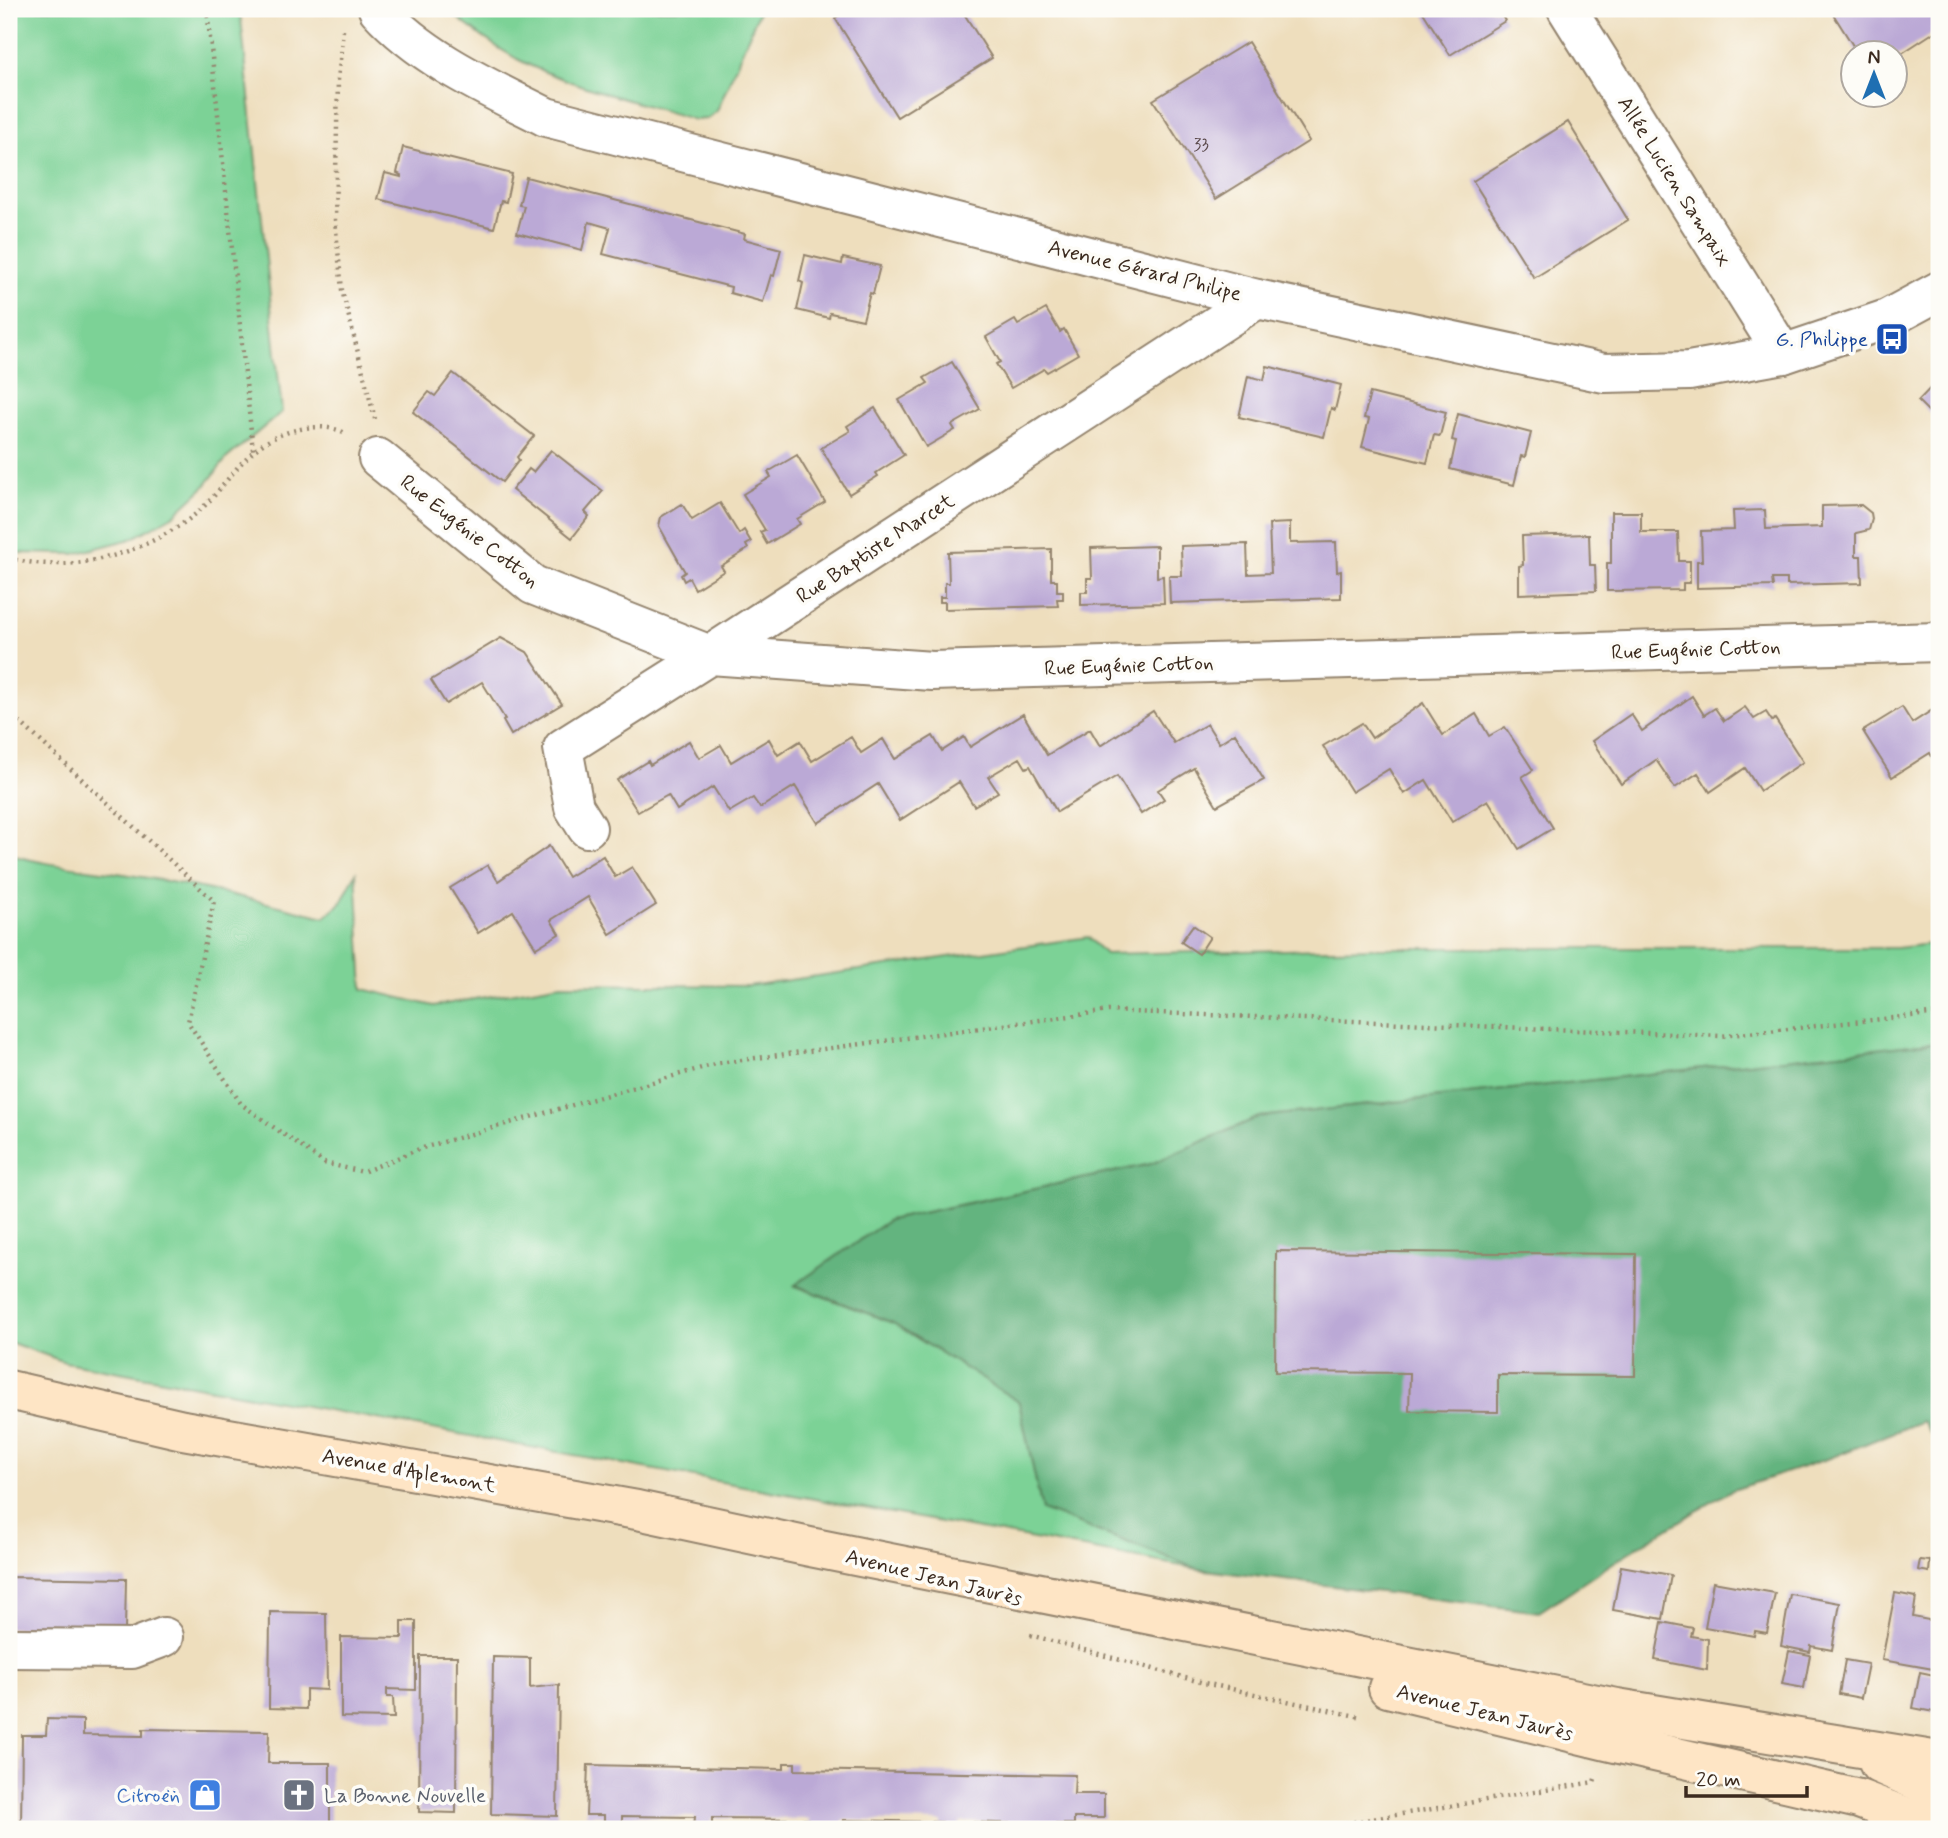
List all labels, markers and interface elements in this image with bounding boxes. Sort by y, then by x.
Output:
north arrow [1840,38,1910,108]
text: N [1868,46,1880,71]
street label: Allée Lucien Sampaix [1611,91,1738,272]
house number: 33 [1193,133,1209,157]
street label: Avenue Gérard Philipe [1045,233,1244,309]
bus stop icon: G. Philippe [1873,320,1911,358]
place label: G. Philippe [1776,326,1868,354]
street label: Rue Eugénie Cotton [394,469,545,595]
street label: Rue Baptiste Marcet [791,487,960,610]
street label: Rue Eugénie Cotton [1611,633,1781,667]
street label: Rue Eugénie Cotton [1044,649,1214,683]
street label: Avenue d'Aplemont [320,1442,498,1501]
street label: Avenue Jean Jaurès [843,1543,1025,1613]
street label: Avenue Jean Jaurès [1394,1678,1576,1748]
scale bar [1686,1754,1806,1798]
text: 20 m [1696,1766,1741,1794]
shop icon: Citroën [186,1776,224,1814]
church icon: La Bonne Nouvelle [280,1776,318,1814]
place label: Citroën [116,1782,180,1810]
place label: La Bonne Nouvelle [324,1782,486,1810]

